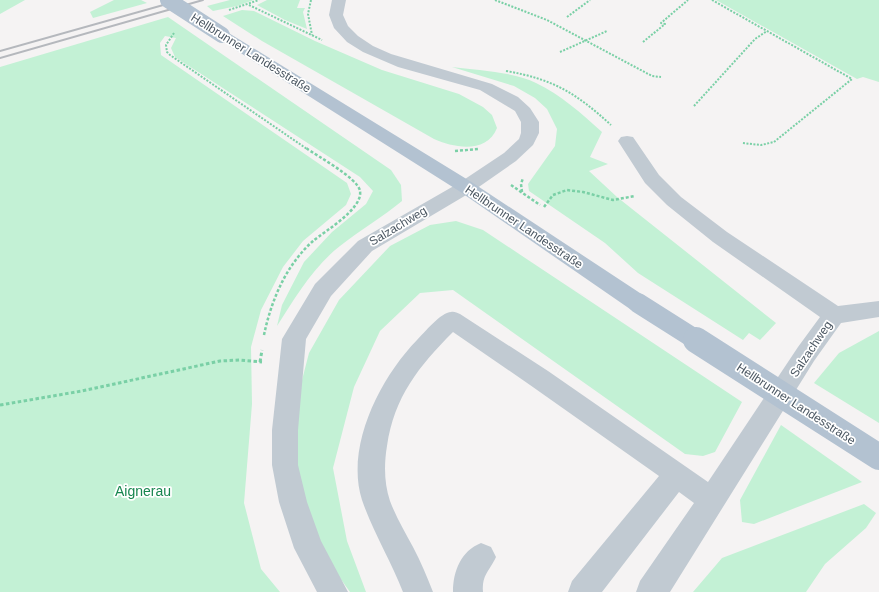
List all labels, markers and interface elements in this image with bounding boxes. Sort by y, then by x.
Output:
street label: Hellbrunner Landesstraße [188,10,314,96]
street label: Hellbrunner Landesstraße [463,182,586,272]
street label: Salzachweg [367,203,429,249]
street label: Salzachweg [787,318,835,380]
street label: Hellbrunner Landesstraße [734,360,858,448]
park label: Aignerau [115,483,171,499]

